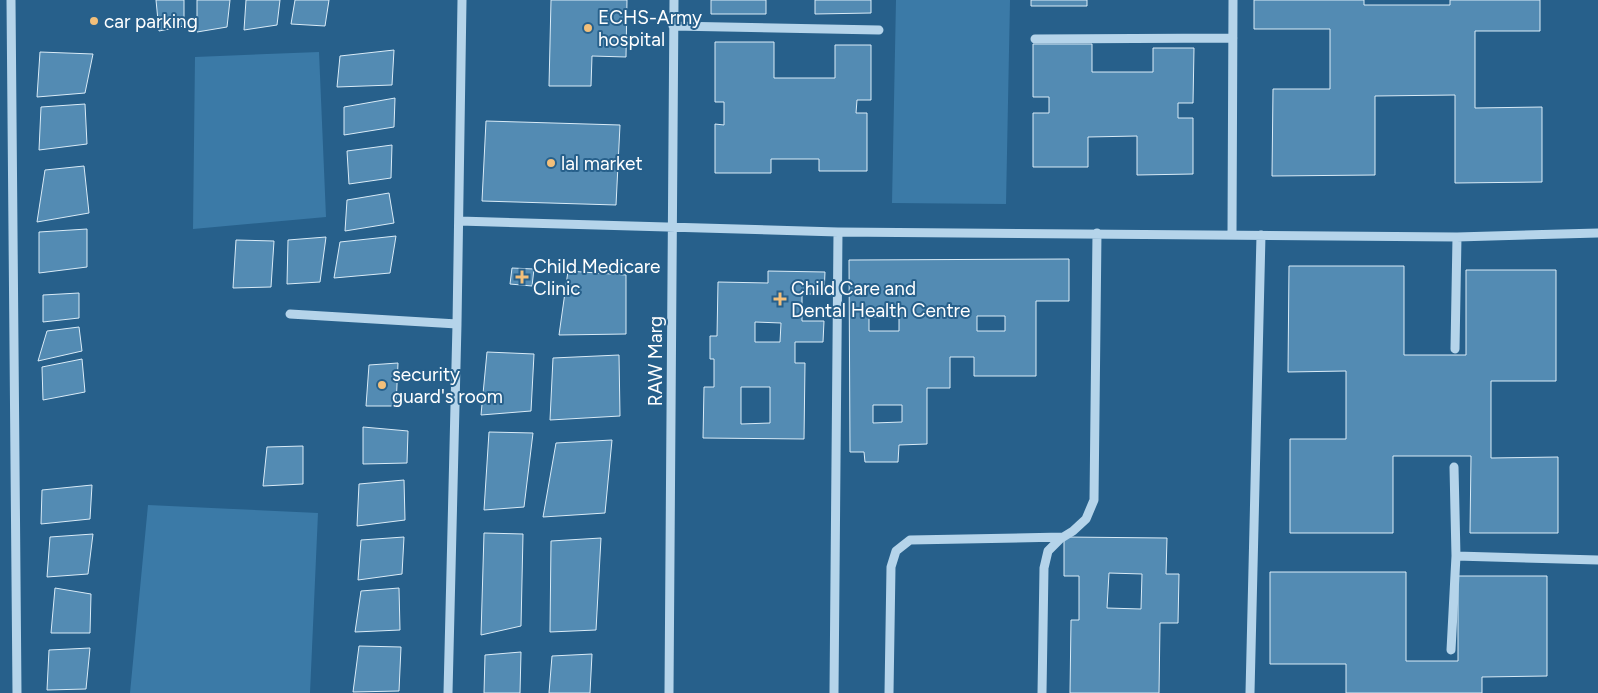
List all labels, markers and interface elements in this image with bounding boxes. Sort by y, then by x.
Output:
place label: ECHS-Army hospital [598,6,702,51]
place label: car parking [104,10,198,33]
marker: car parking [88,15,100,27]
marker: ECHS-Army hospital [582,22,594,34]
place label: lal market [561,152,643,175]
marker: lal market [545,157,557,169]
place label: Child Medicare Clinic [533,255,660,300]
marker: Child Medicare Clinic [515,270,529,284]
place label: Child Care and Dental Health Centre [791,277,970,322]
marker: Child Care and Dental Health Centre [773,292,787,306]
street label: RAW Marg [644,316,667,406]
place label: security guard's room [392,363,503,408]
marker: security guard's room [376,379,388,391]

